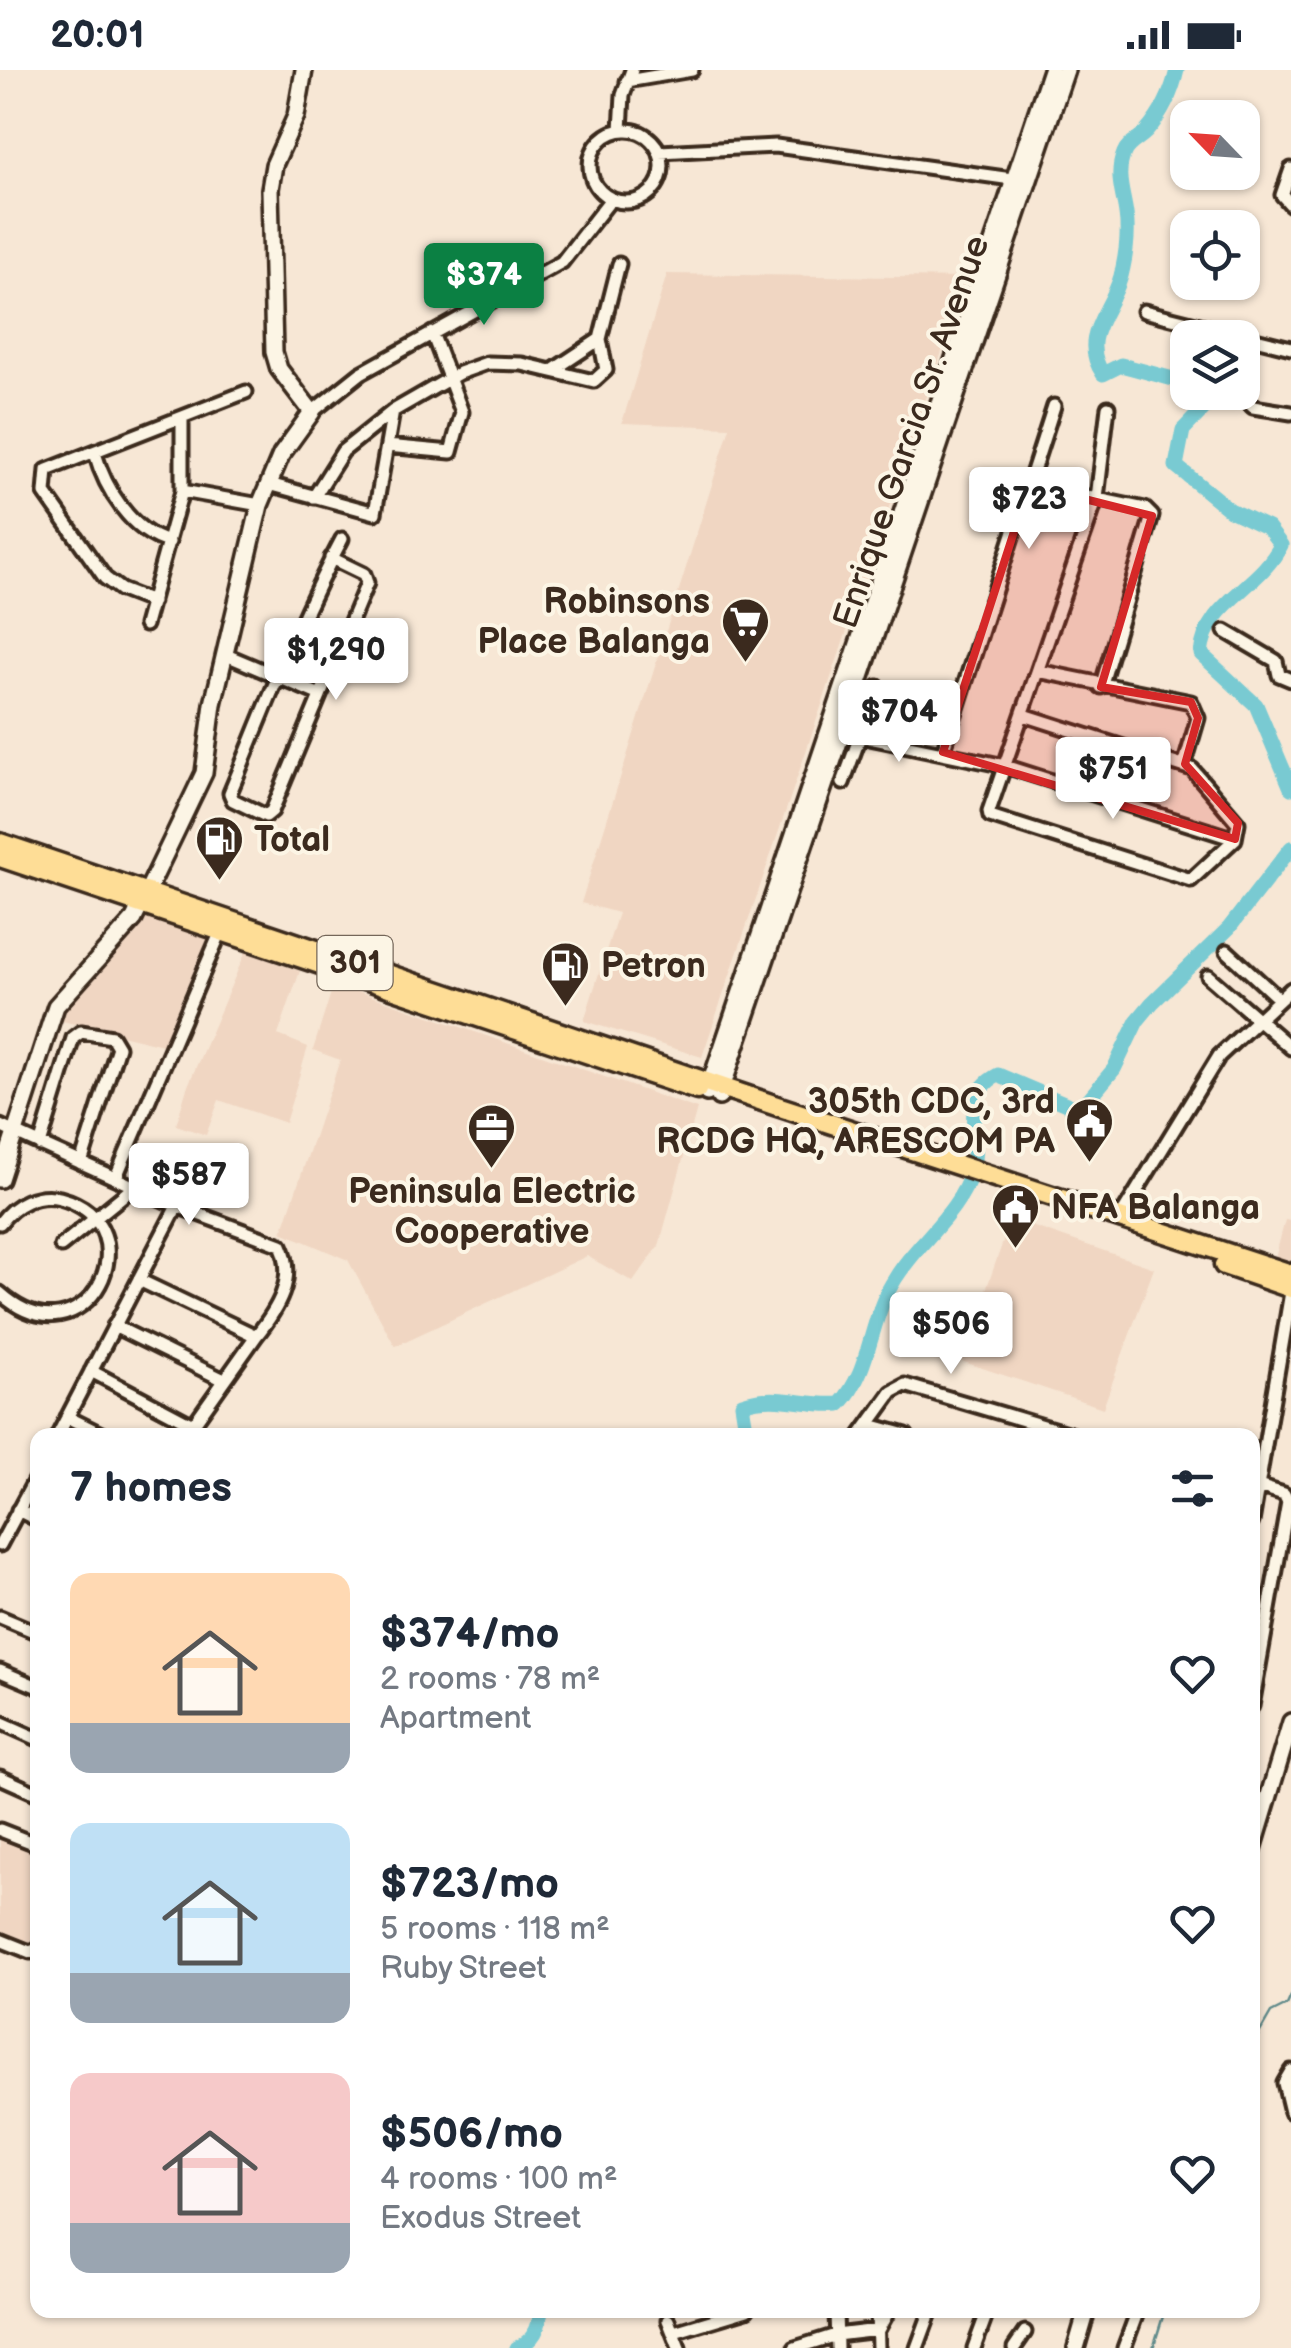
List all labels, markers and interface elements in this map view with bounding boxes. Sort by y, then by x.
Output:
text: 20:01 [50,13,145,58]
north arrow [1170,100,1260,190]
map controls [1170,100,1260,410]
button: locate [1170,210,1260,300]
street label: Enrique Garcia Sr. Avenue [824,230,1000,634]
pin: $374 [425,243,543,328]
text: $374 [446,256,522,295]
button: layers [1170,320,1260,410]
pin: $723 [970,467,1088,552]
text: $723 [991,480,1067,519]
place label: Robinsons Place Balanga [477,581,710,664]
supermarket icon: Robinsons Place Balanga [719,596,771,664]
pin: $1,290 [255,618,417,703]
text: $1,290 [286,631,386,670]
pin: $704 [840,680,958,765]
text: $704 [860,693,938,732]
pin: $751 [1054,737,1172,822]
text: $751 [1078,750,1148,789]
fuel station icon: Total [193,814,245,882]
place label: Total [254,819,330,862]
road number: 301 [318,936,392,990]
fuel station icon: Petron [540,940,592,1008]
place label: Petron [601,945,706,988]
place label: 305th CDC, 3rd RCDG HQ, ARESCOM PA [656,1081,1056,1164]
public building icon: 305th CDC, 3rd RCDG HQ, ARESCOM PA [1064,1096,1116,1164]
office icon: Peninsula Electric Cooperative [466,1102,518,1170]
pin: $587 [130,1143,248,1228]
text: $587 [151,1156,227,1195]
place label: Peninsula Electric Cooperative [348,1171,636,1254]
public building icon: NFA Balanga [990,1182,1042,1250]
place label: NFA Balanga [1051,1187,1260,1230]
pin: $506 [892,1292,1010,1377]
text: $506 [912,1305,990,1344]
icon: filters [1165,1461,1220,1516]
text: 7 homes [70,1463,232,1514]
text: $374/mo [380,1609,560,1660]
icon: home [150,1613,270,1733]
icon: heart [1165,1646,1220,1701]
text: 2 rooms · 78 m² [380,1660,600,1699]
text: Apartment [380,1699,531,1738]
text: $723/mo [380,1859,559,1910]
icon: home [150,1863,270,1983]
icon: heart [1165,1896,1220,1951]
text: 5 rooms · 118 m² [380,1910,610,1949]
text: Ruby Street [380,1949,546,1988]
text: $506/mo [380,2109,563,2160]
icon: home [150,2113,270,2233]
icon: heart [1165,2146,1220,2201]
text: 4 rooms · 100 m² [380,2160,618,2199]
text: Exodus Street [380,2199,581,2238]

